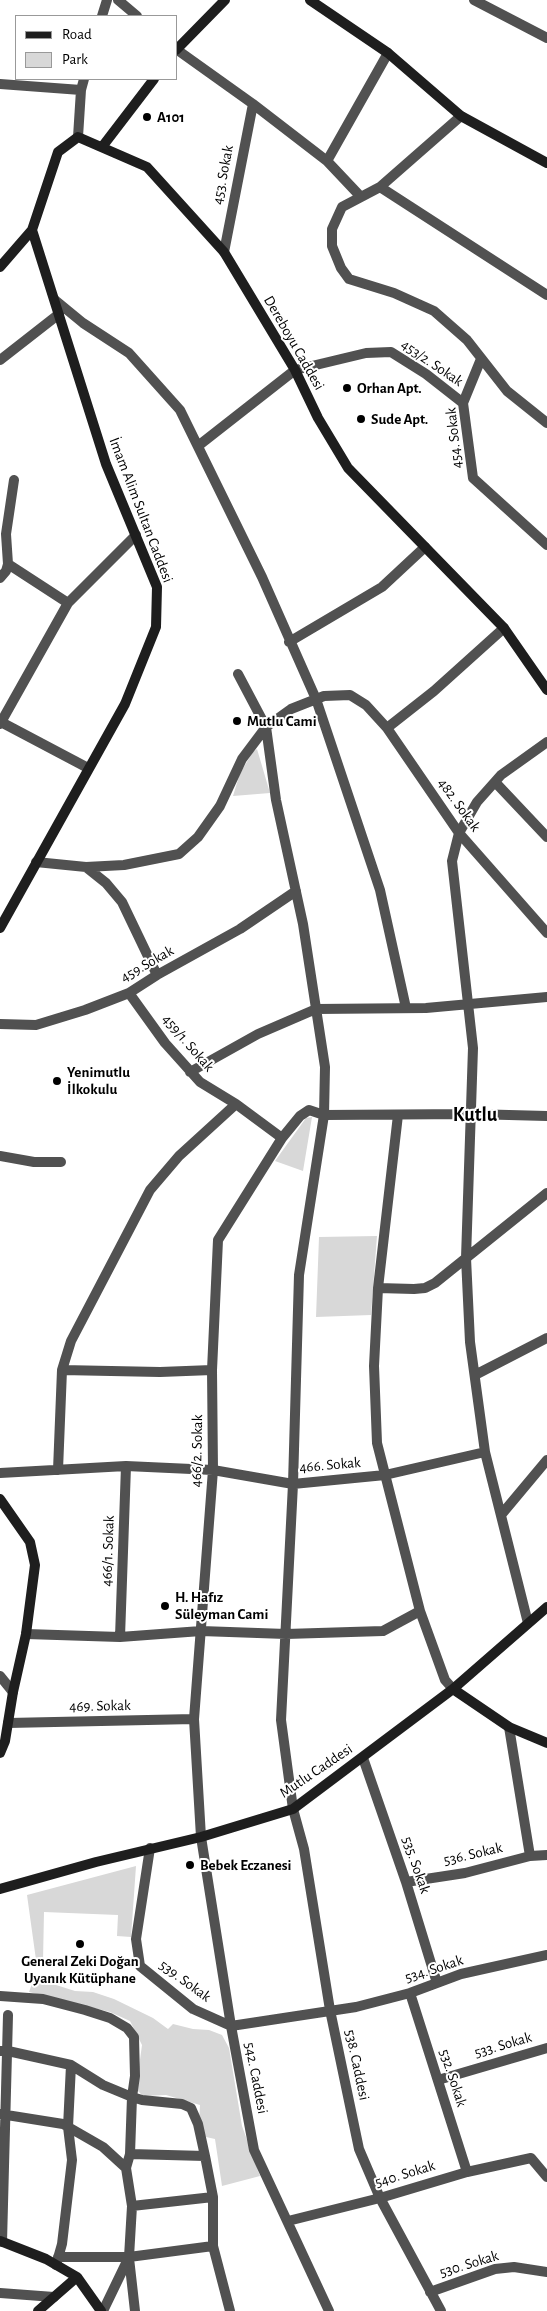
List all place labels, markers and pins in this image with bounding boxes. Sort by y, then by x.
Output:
place label: A101 [157,108,185,126]
marker: A101 [141,111,153,123]
place label: Orhan Apt. [357,379,422,397]
marker: Orhan Apt. [341,382,353,394]
place label: Sude Apt. [371,410,428,428]
marker: Sude Apt. [355,413,367,425]
place label: Mutlu Cami [247,712,317,730]
marker: Mutlu Cami [231,715,243,727]
place label: Yenimutlu İlkokulu [67,1063,130,1098]
marker: Yenimutlu İlkokulu [51,1075,63,1087]
place label: H. Hafız Süleyman Cami [175,1588,268,1623]
marker: H. Hafız Süleyman Cami [159,1600,171,1612]
place label: Bebek Eczanesi [200,1856,291,1874]
marker: Bebek Eczanesi [184,1859,196,1871]
marker: General Zeki Doğan Uyanık Kütüphane [74,1938,86,1950]
place label: General Zeki Doğan Uyanık Kütüphane [21,1952,139,1987]

